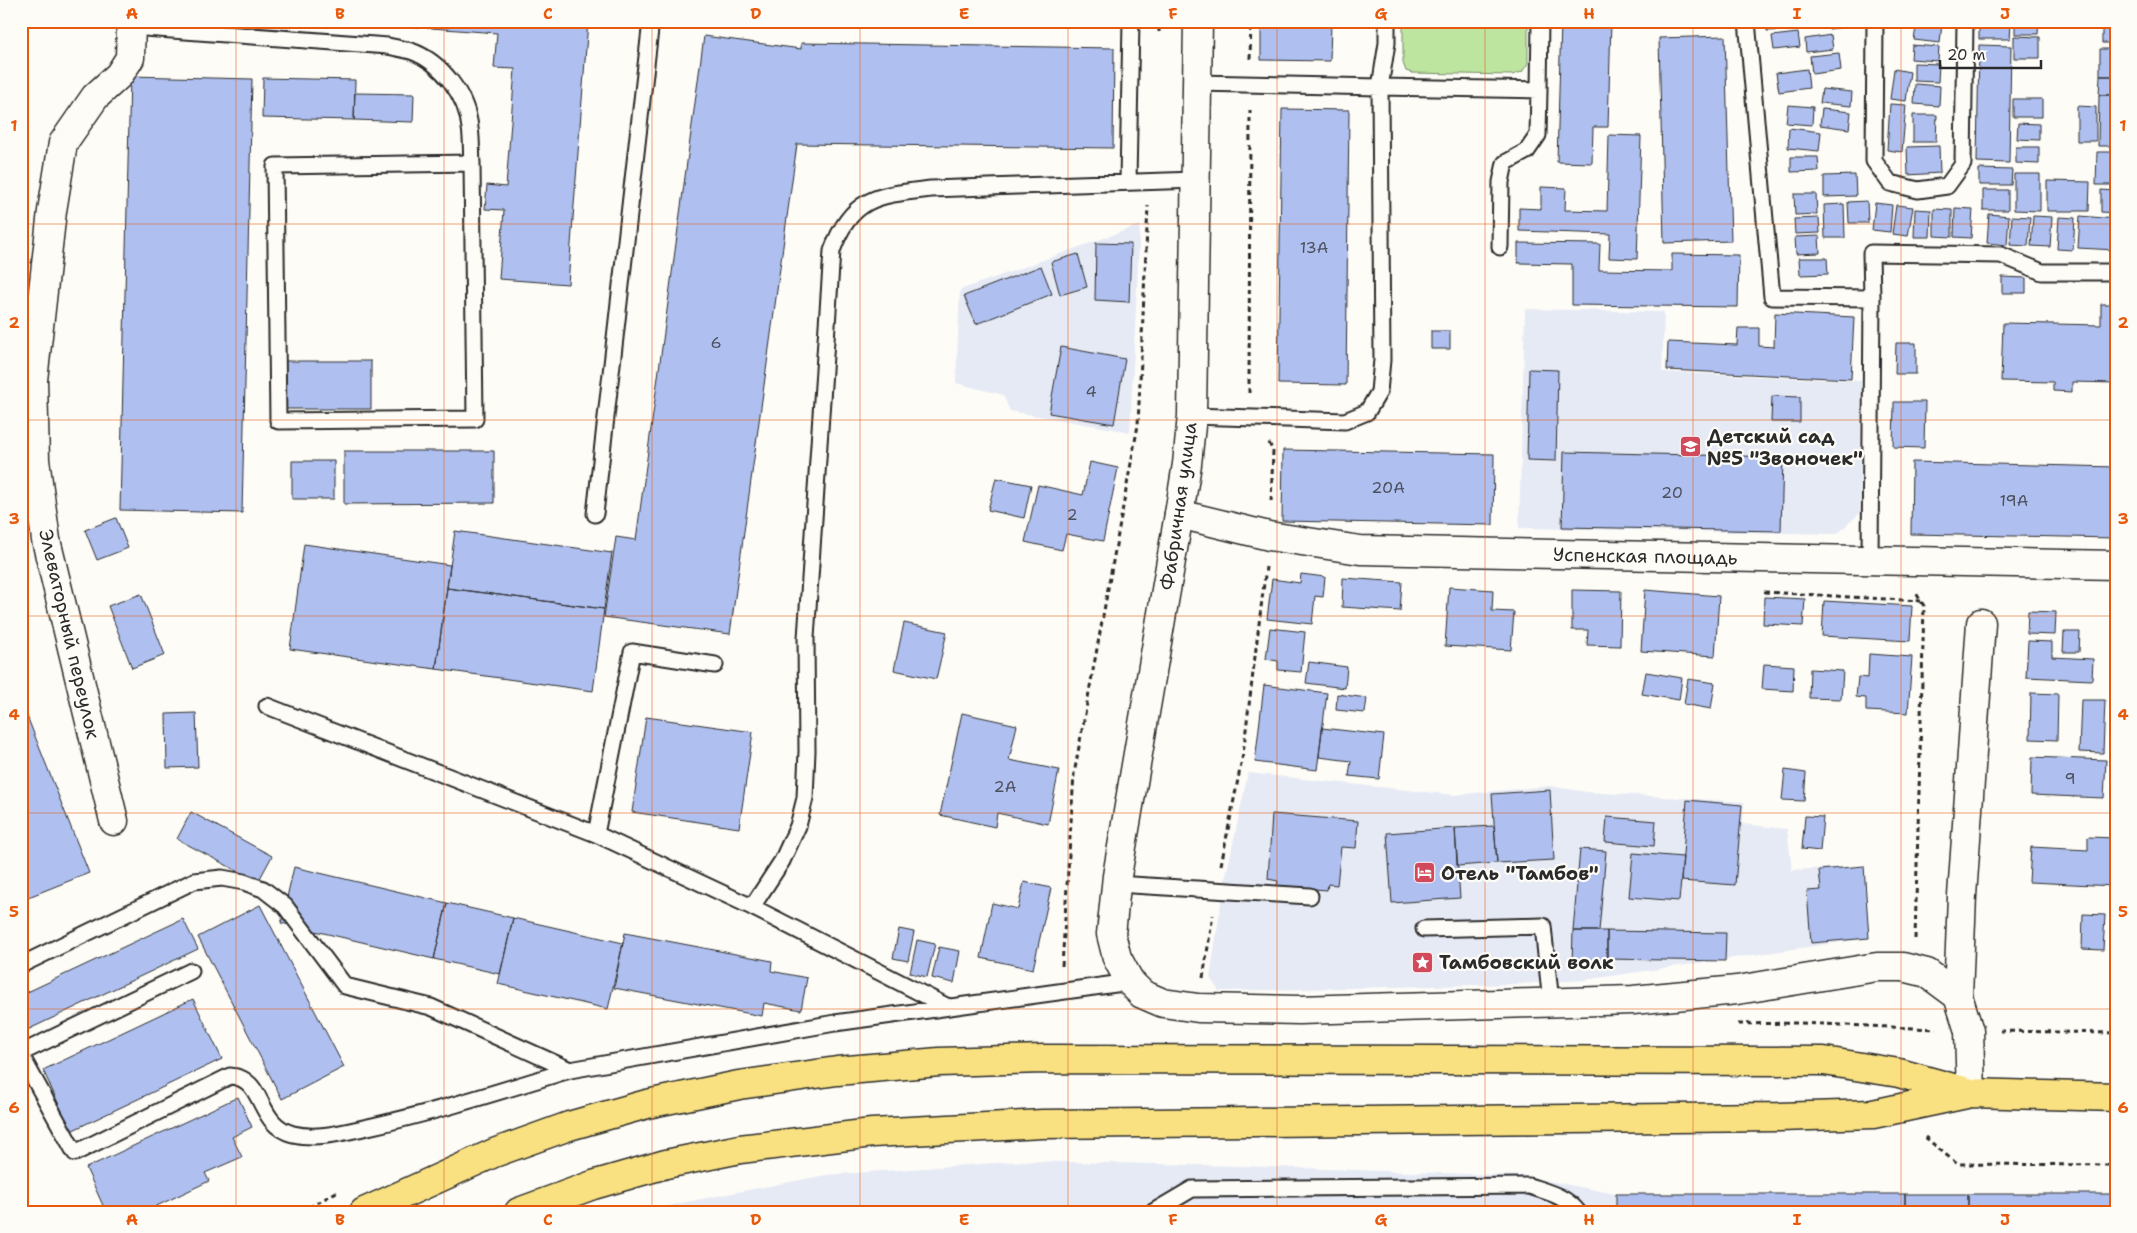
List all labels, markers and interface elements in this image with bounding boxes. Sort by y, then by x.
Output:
text: A [126,3,138,24]
text: B [335,3,345,24]
text: C [543,3,553,24]
text: D [750,3,762,24]
text: E [959,3,969,24]
text: F [1168,3,1178,24]
text: G [1375,3,1388,24]
text: H [1583,3,1595,24]
text: I [1793,3,1802,24]
text: J [2000,3,2010,24]
scale bar [1940,38,2041,70]
text: 20 m [1947,45,1986,65]
text: 1 [10,115,18,136]
text: 1 [2119,115,2127,136]
house number: 13А [1300,237,1328,258]
text: 2 [8,312,20,333]
text: 2 [2117,312,2129,333]
house number: 6 [710,332,722,353]
house number: 4 [1085,381,1097,402]
street label: Фабричная улица [1154,420,1203,592]
place label: Детский сад №5 "Звоночек" [1707,424,1863,471]
school or university icon: Детский сад №5 "Звоночек" [1679,435,1703,459]
house number: 20А [1371,477,1405,498]
house number: 20 [1661,482,1683,503]
house number: 19А [2000,490,2028,511]
house number: 2 [1066,504,1078,525]
text: 3 [8,508,20,529]
text: 3 [2117,508,2129,529]
street label: Элеваторный переулок [33,527,106,742]
street label: Успенская площадь [1553,542,1738,570]
text: 4 [8,704,20,725]
text: 4 [2117,704,2129,725]
house number: 9 [2064,768,2076,789]
house number: 2А [994,776,1016,797]
hotel icon: Отель "Тамбов" [1413,861,1437,885]
place label: Отель "Тамбов" [1441,861,1599,886]
text: 5 [9,901,19,922]
text: 5 [2118,901,2128,922]
place icon: Тамбовский волк [1411,950,1435,974]
place label: Тамбовский волк [1439,950,1614,975]
text: 6 [8,1097,20,1118]
text: 6 [2117,1097,2129,1118]
text: A [126,1209,138,1230]
text: B [335,1209,345,1230]
text: C [543,1209,553,1230]
text: D [750,1209,762,1230]
text: E [959,1209,969,1230]
text: F [1168,1209,1178,1230]
text: G [1375,1209,1388,1230]
text: H [1583,1209,1595,1230]
text: I [1793,1209,1802,1230]
text: J [2000,1209,2010,1230]

